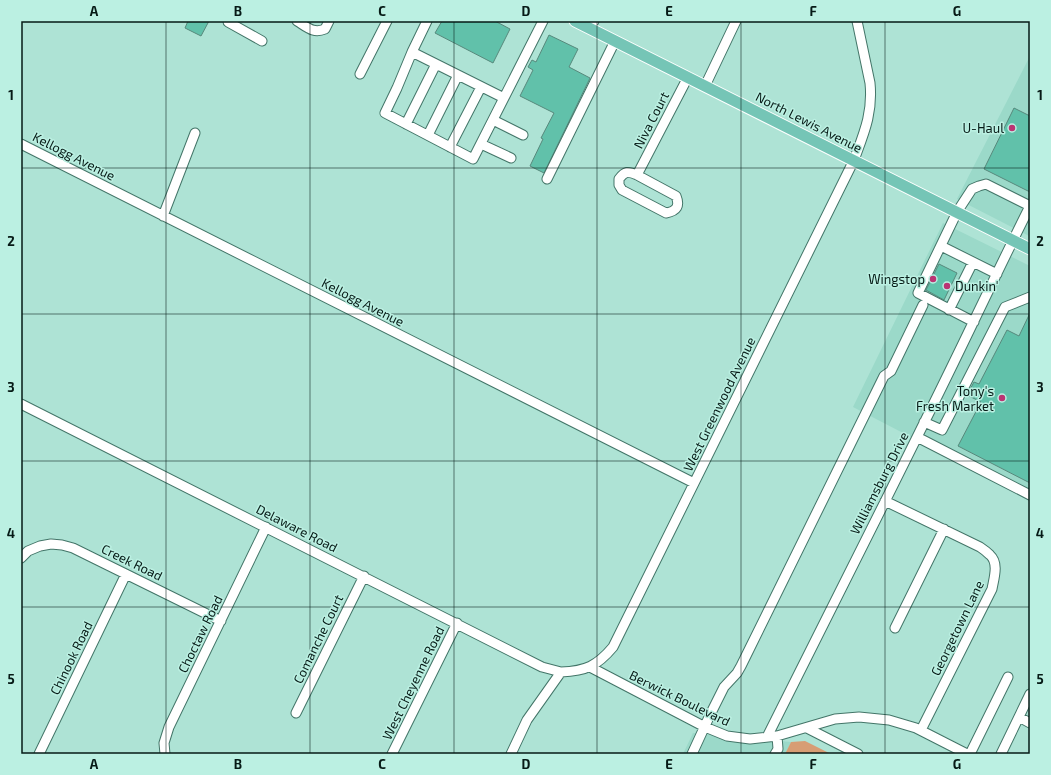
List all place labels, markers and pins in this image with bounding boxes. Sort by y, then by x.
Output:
place label: U-Haul [962,120,1004,136]
marker: U-Haul [1007,123,1017,133]
place label: Wingstop [868,271,925,287]
marker: Wingstop [928,274,938,284]
place label: Dunkin' [955,278,999,294]
marker: Dunkin' [942,281,952,291]
place label: Tony's Fresh Market [916,383,994,414]
marker: Tony's Fresh Market [997,393,1007,403]

